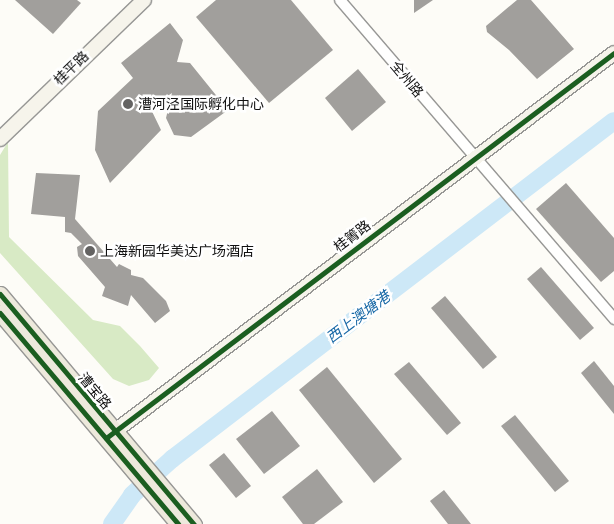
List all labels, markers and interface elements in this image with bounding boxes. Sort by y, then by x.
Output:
street label: 桂平路 [50,47,92,89]
street label: 全州路 [387,58,427,100]
place label: 漕河泾国际孵化中心 [138,96,264,112]
marker: 漕河泾国际孵化中心 [122,98,134,110]
street label: 桂箐路 [330,217,374,255]
place label: 上海新园华美达广场酒店 [100,243,254,259]
marker: 上海新园华美达广场酒店 [84,245,96,257]
water label: 西上澳塘港 [323,287,393,347]
street label: 漕宝路 [75,370,115,412]

